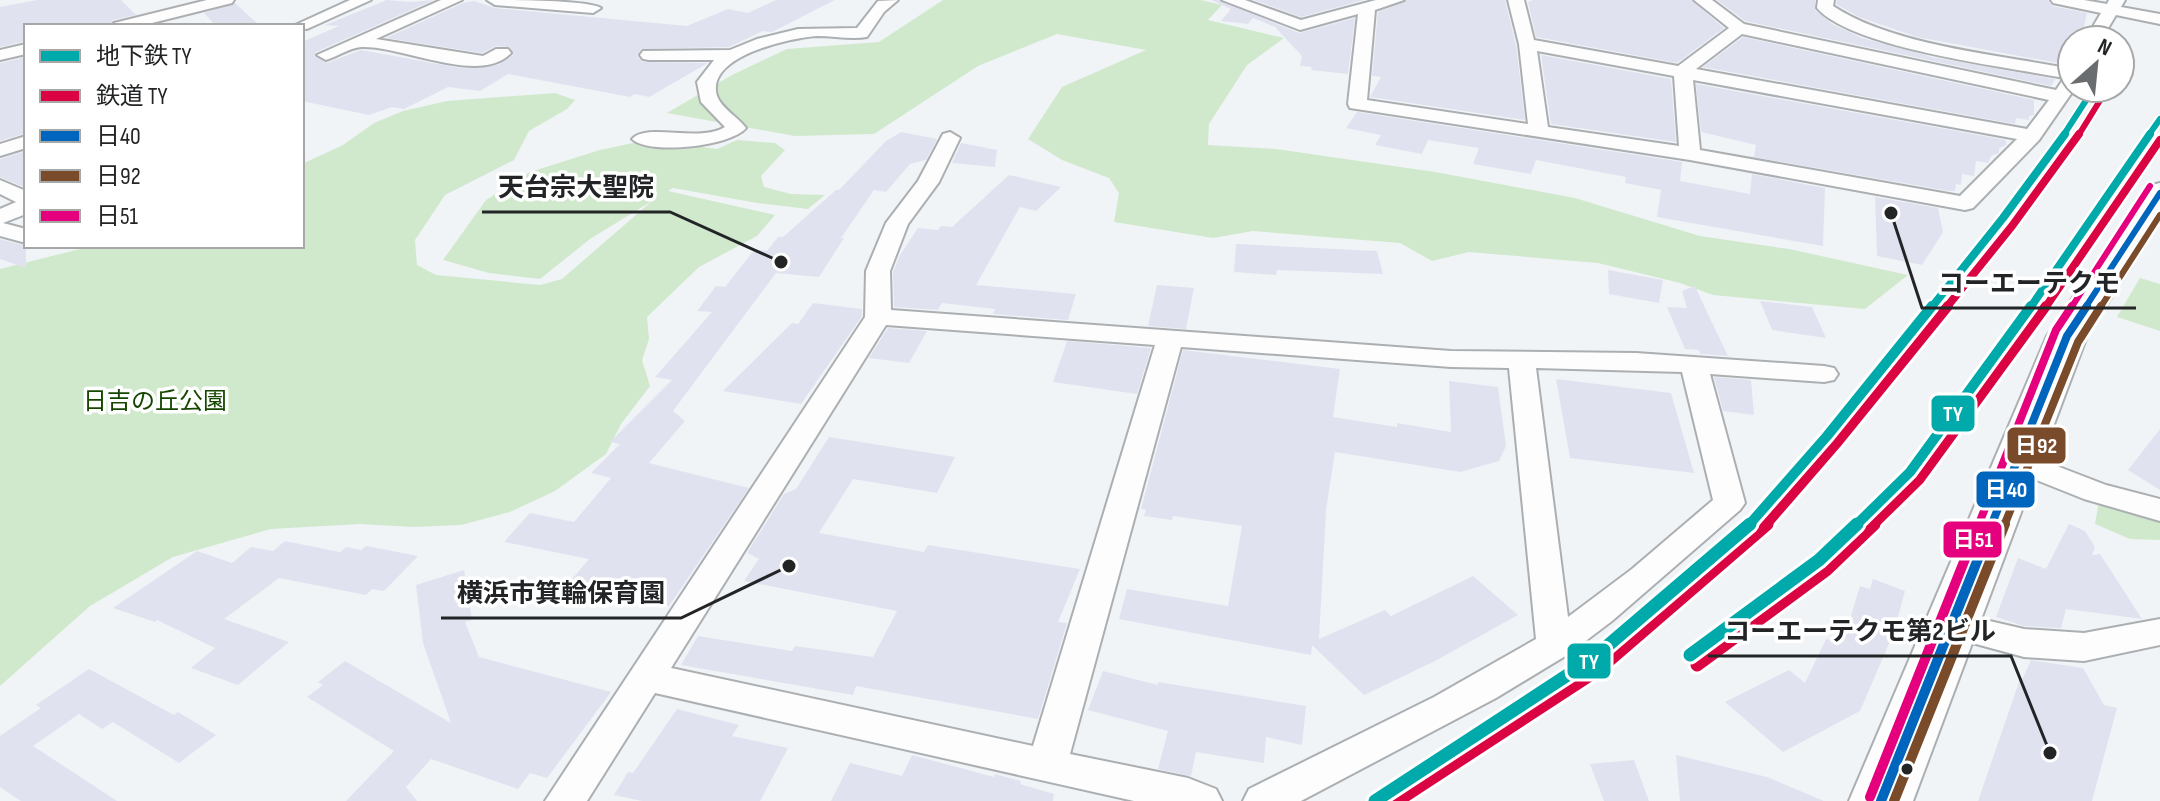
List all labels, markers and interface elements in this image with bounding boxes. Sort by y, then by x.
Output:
legend [24,24,304,248]
north arrow [2056,24,2136,104]
text: N [2093,33,2116,62]
text: 地下鉄 TY [96,42,192,71]
text: 鉄道 TY [96,82,168,111]
text: 日40 [96,122,141,151]
text: 日92 [96,162,141,191]
callout: 天台宗大聖院 [482,162,670,212]
text: 天台宗大聖院 [498,173,654,204]
text: 日51 [96,202,139,231]
callout: コーエーテクモ [1922,258,2136,308]
text: コーエーテクモ [1938,269,2120,300]
park label: 日吉の丘公園 [83,387,227,416]
line badge: TY [1930,394,1976,433]
text: TY [1943,401,1964,428]
line badge: 日92 [2006,426,2067,465]
text: 日92 [2015,433,2057,460]
line badge: 日40 [1975,470,2036,509]
text: 日40 [1985,477,2027,504]
line badge: 日51 [1942,520,2003,559]
text: 日51 [1953,527,1994,554]
callout: 横浜市箕輪保育園 [441,568,681,618]
text: 横浜市箕輪保育園 [457,579,665,610]
callout: コーエーテクモ第2ビル [1708,606,2011,656]
text: コーエーテクモ第2ビル [1724,617,1996,648]
line badge: TY [1566,642,1612,680]
text: TY [1579,649,1600,676]
unlabelled marker [1899,761,1915,777]

